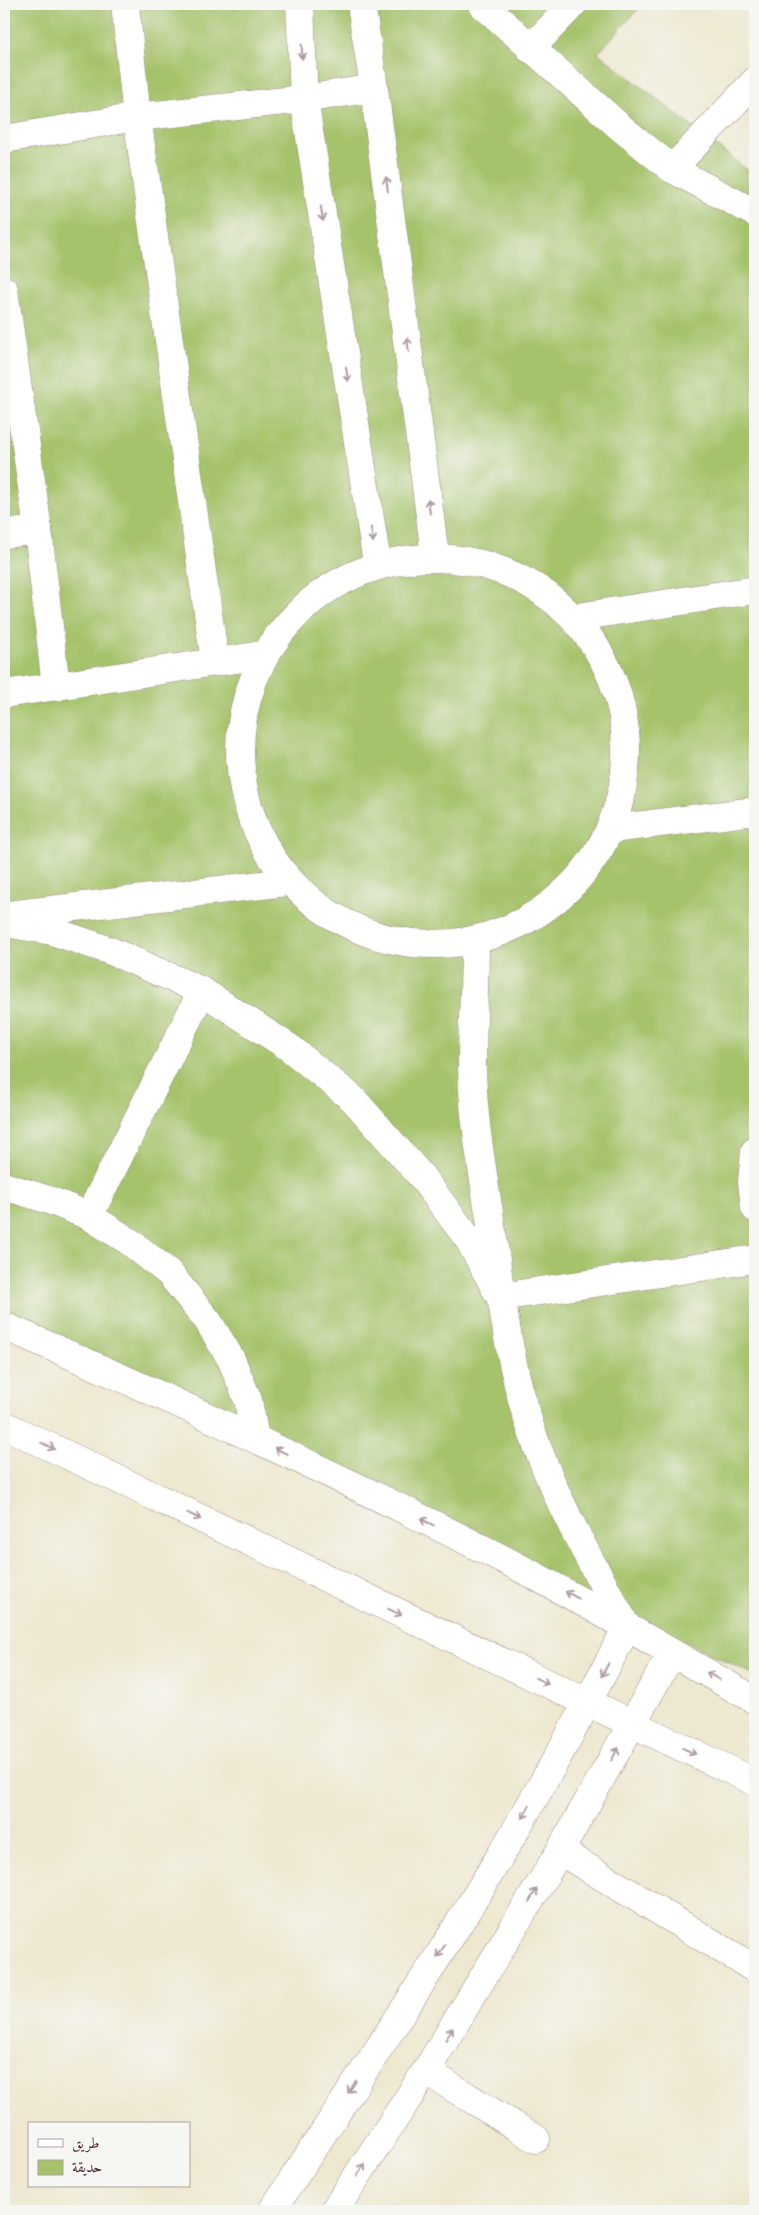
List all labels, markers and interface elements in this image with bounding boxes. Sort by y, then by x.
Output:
one-way arrow [297,44,307,60]
one-way arrow [382,176,392,192]
one-way arrow [317,205,327,221]
one-way arrow [403,337,413,353]
one-way arrow [342,366,352,382]
one-way arrow [424,499,434,515]
one-way arrow [368,526,378,542]
one-way arrow [40,1441,55,1451]
one-way arrow [274,1446,289,1455]
one-way arrow [186,1512,201,1521]
one-way arrow [420,1517,435,1526]
one-way arrow [564,1590,579,1600]
one-way arrow [387,1607,402,1617]
one-way arrow [600,1662,609,1677]
one-way arrow [705,1671,720,1681]
one-way arrow [535,1676,550,1686]
one-way arrow [681,1747,696,1756]
one-way arrow [610,1748,620,1762]
one-way arrow [520,1805,530,1819]
one-way arrow [529,1888,539,1902]
one-way arrow [435,1943,445,1957]
one-way arrow [444,2027,454,2041]
one-way arrow [347,2080,358,2094]
legend [28,2122,190,2188]
text: طريق [72,2134,99,2153]
text: حديقة [72,2158,102,2176]
one-way arrow [356,2164,366,2178]

